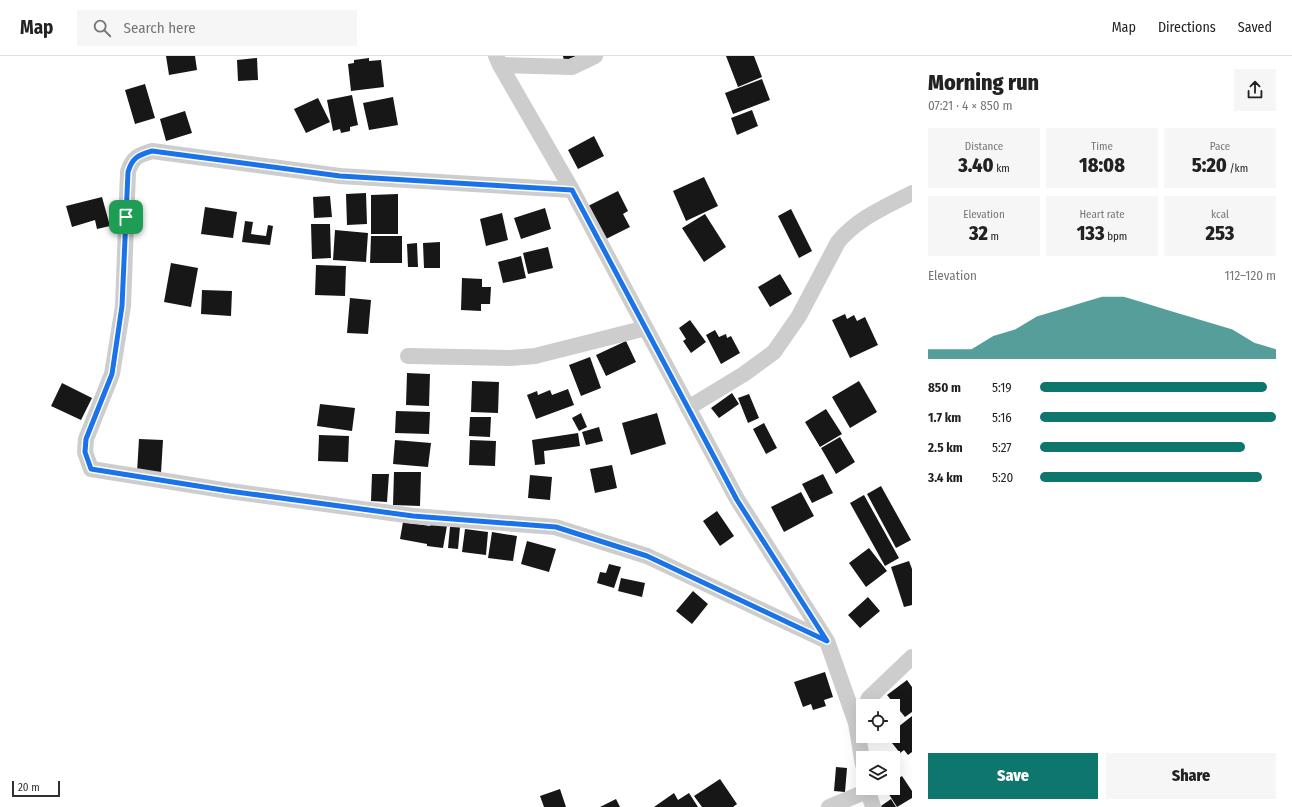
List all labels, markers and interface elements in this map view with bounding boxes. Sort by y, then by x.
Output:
search box [77,10,357,46]
text: Map [20,16,53,39]
icon: search [91,17,113,39]
text: Search here [123,19,196,37]
text: Map [1112,19,1136,36]
text: Directions [1158,19,1216,36]
text: Saved [1238,19,1272,36]
text: Morning run [928,69,1039,96]
button: share [1234,69,1276,111]
text: 07:21 · 4 × 850 m [928,98,1013,113]
text: Distance [965,140,1003,153]
text: Time [1091,140,1113,153]
text: Pace [1210,140,1230,153]
text: 3.40 [958,153,994,177]
text: 18:08 [1079,153,1125,177]
text: 5:20 [1192,153,1227,177]
text: km [994,162,1010,175]
text: /km [1227,162,1248,175]
pin [109,200,143,234]
icon: arrive [115,206,137,228]
text: Elevation [963,208,1005,221]
text: Heart rate [1079,208,1125,221]
text: kcal [1211,208,1229,221]
text: 32 [969,221,988,245]
text: 133 [1077,221,1105,245]
text: 253 [1206,221,1234,245]
text: m [988,230,999,243]
text: bpm [1105,230,1127,243]
text: Elevation [928,268,977,283]
text: 112–120 m [1224,268,1276,283]
text: 850 m [928,380,961,395]
text: 5:19 [992,380,1012,395]
text: 1.7 km [928,410,961,425]
text: 5:16 [992,410,1012,425]
text: 2.5 km [928,440,963,455]
text: 5:27 [992,440,1012,455]
text: 3.4 km [928,470,963,485]
text: 5:20 [992,470,1013,485]
map controls [856,699,900,795]
button: locate [856,699,900,743]
button: layers [856,751,900,795]
button: Save [928,753,1098,799]
button: Share [1106,753,1276,799]
scale bar [12,779,60,798]
text: 20 m [18,781,40,794]

